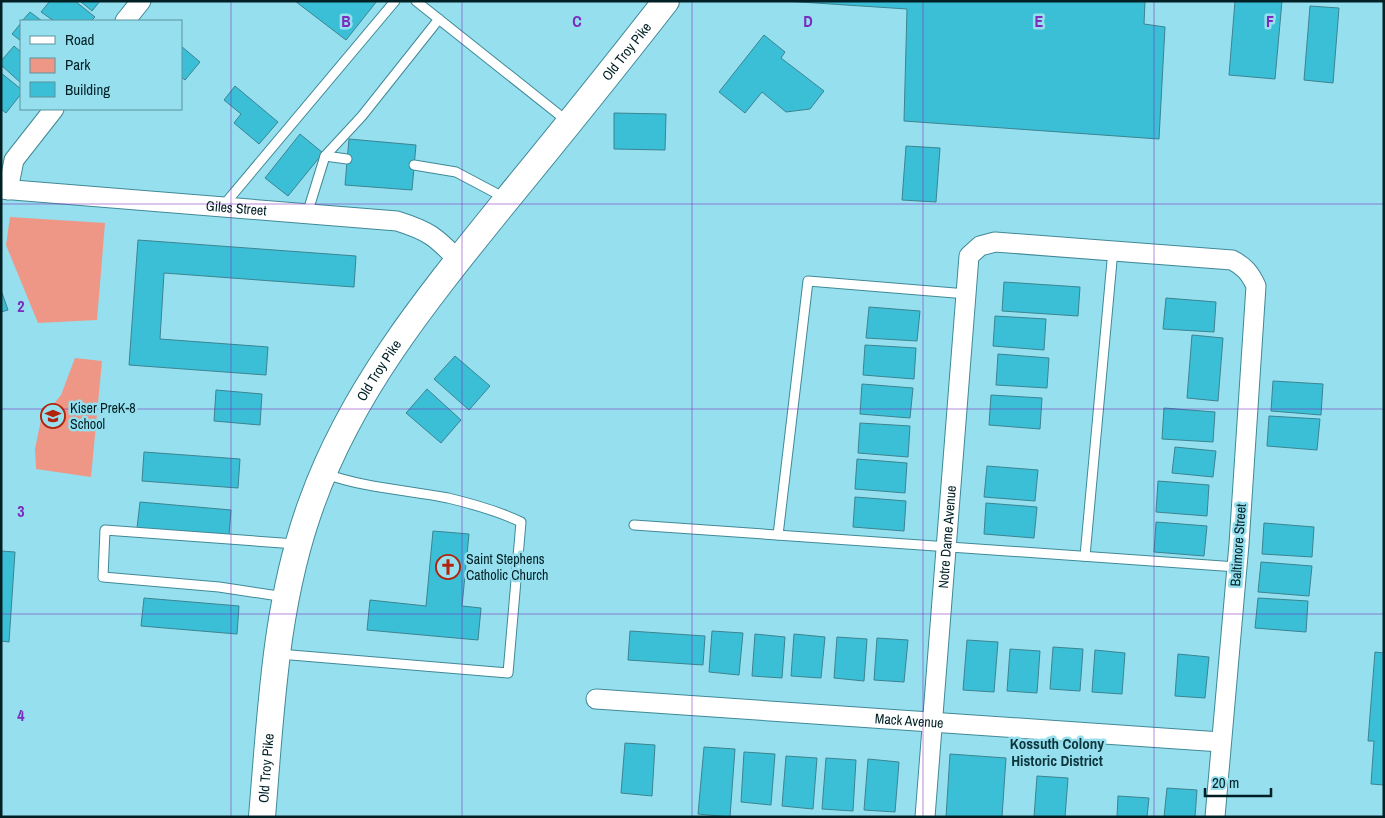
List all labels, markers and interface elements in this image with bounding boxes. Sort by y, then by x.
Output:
text: B [341,10,351,32]
text: C [572,10,582,32]
text: D [803,10,813,32]
text: E [1035,10,1044,32]
text: F [1266,10,1274,32]
street label: Old Troy Pike [598,18,655,84]
legend [20,20,182,110]
text: Road [65,29,94,50]
text: Park [65,54,91,75]
text: Building [65,79,110,100]
street label: Giles Street [205,197,267,219]
text: 2 [17,295,25,317]
street label: Old Troy Pike [352,336,405,404]
place label: Kiser PreK-8 School [70,399,136,433]
school or university icon: Kiser PreK-8 School [40,403,66,429]
street label: Notre Dame Avenue [934,485,960,589]
text: 3 [17,500,25,522]
street label: Baltimore Street [1226,503,1250,587]
place label: Saint Stephens Catholic Church [466,550,548,584]
church icon: Saint Stephens Catholic Church [435,554,461,580]
text: 4 [17,704,25,726]
street label: Mack Avenue [874,709,944,732]
street label: Old Troy Pike [254,733,278,804]
district label: Kossuth Colony Historic District [1010,733,1104,771]
scale bar [1205,766,1271,798]
text: 20 m [1212,772,1239,793]

